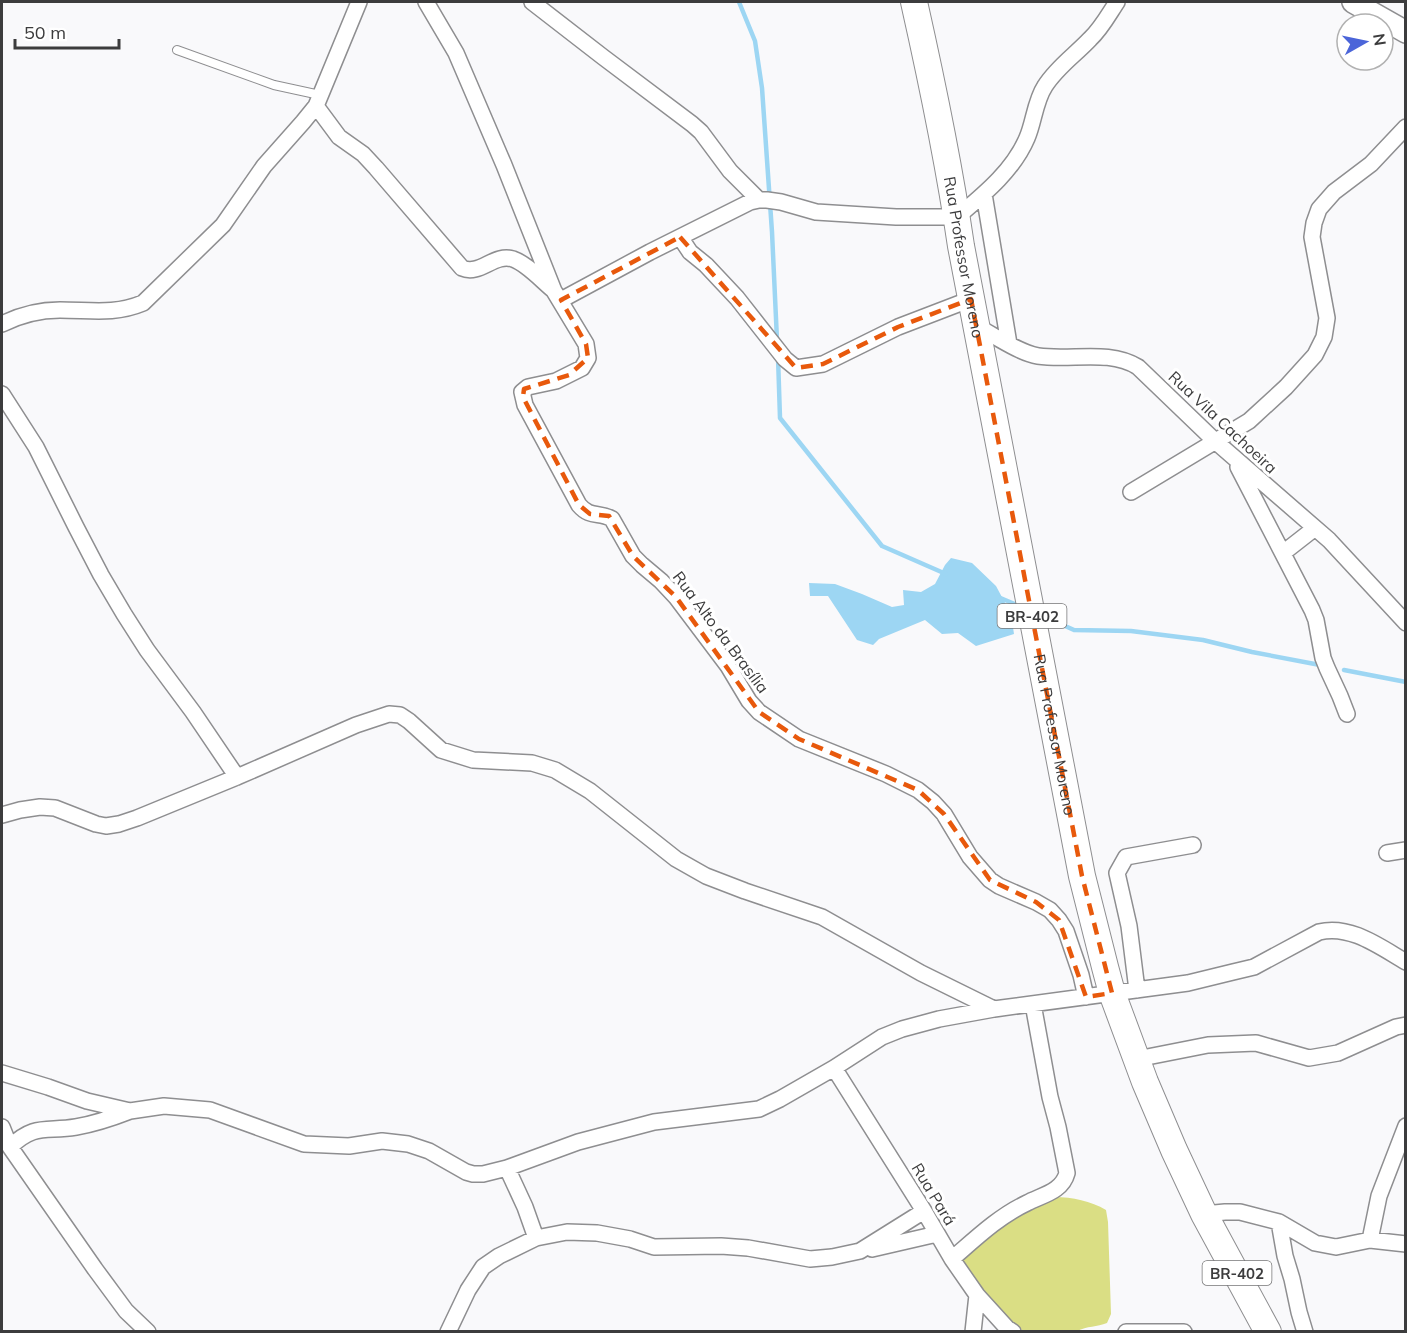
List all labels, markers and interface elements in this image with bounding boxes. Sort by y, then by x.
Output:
scale bar [15,12,118,50]
north arrow [1335,12,1395,72]
text: 50 m [24,21,66,44]
text: N [1369,32,1391,47]
street label: Rua Professor Moreno [940,175,988,340]
street label: Rua Vila Cachoeira [1165,367,1281,477]
street label: Rua Alto da Brasília [669,567,773,697]
road number: BR-402 [998,604,1066,628]
street label: Rua Professor Moreno [1030,652,1080,817]
street label: Rua Pará [908,1159,960,1229]
road number: BR-402 [1202,1261,1272,1285]

